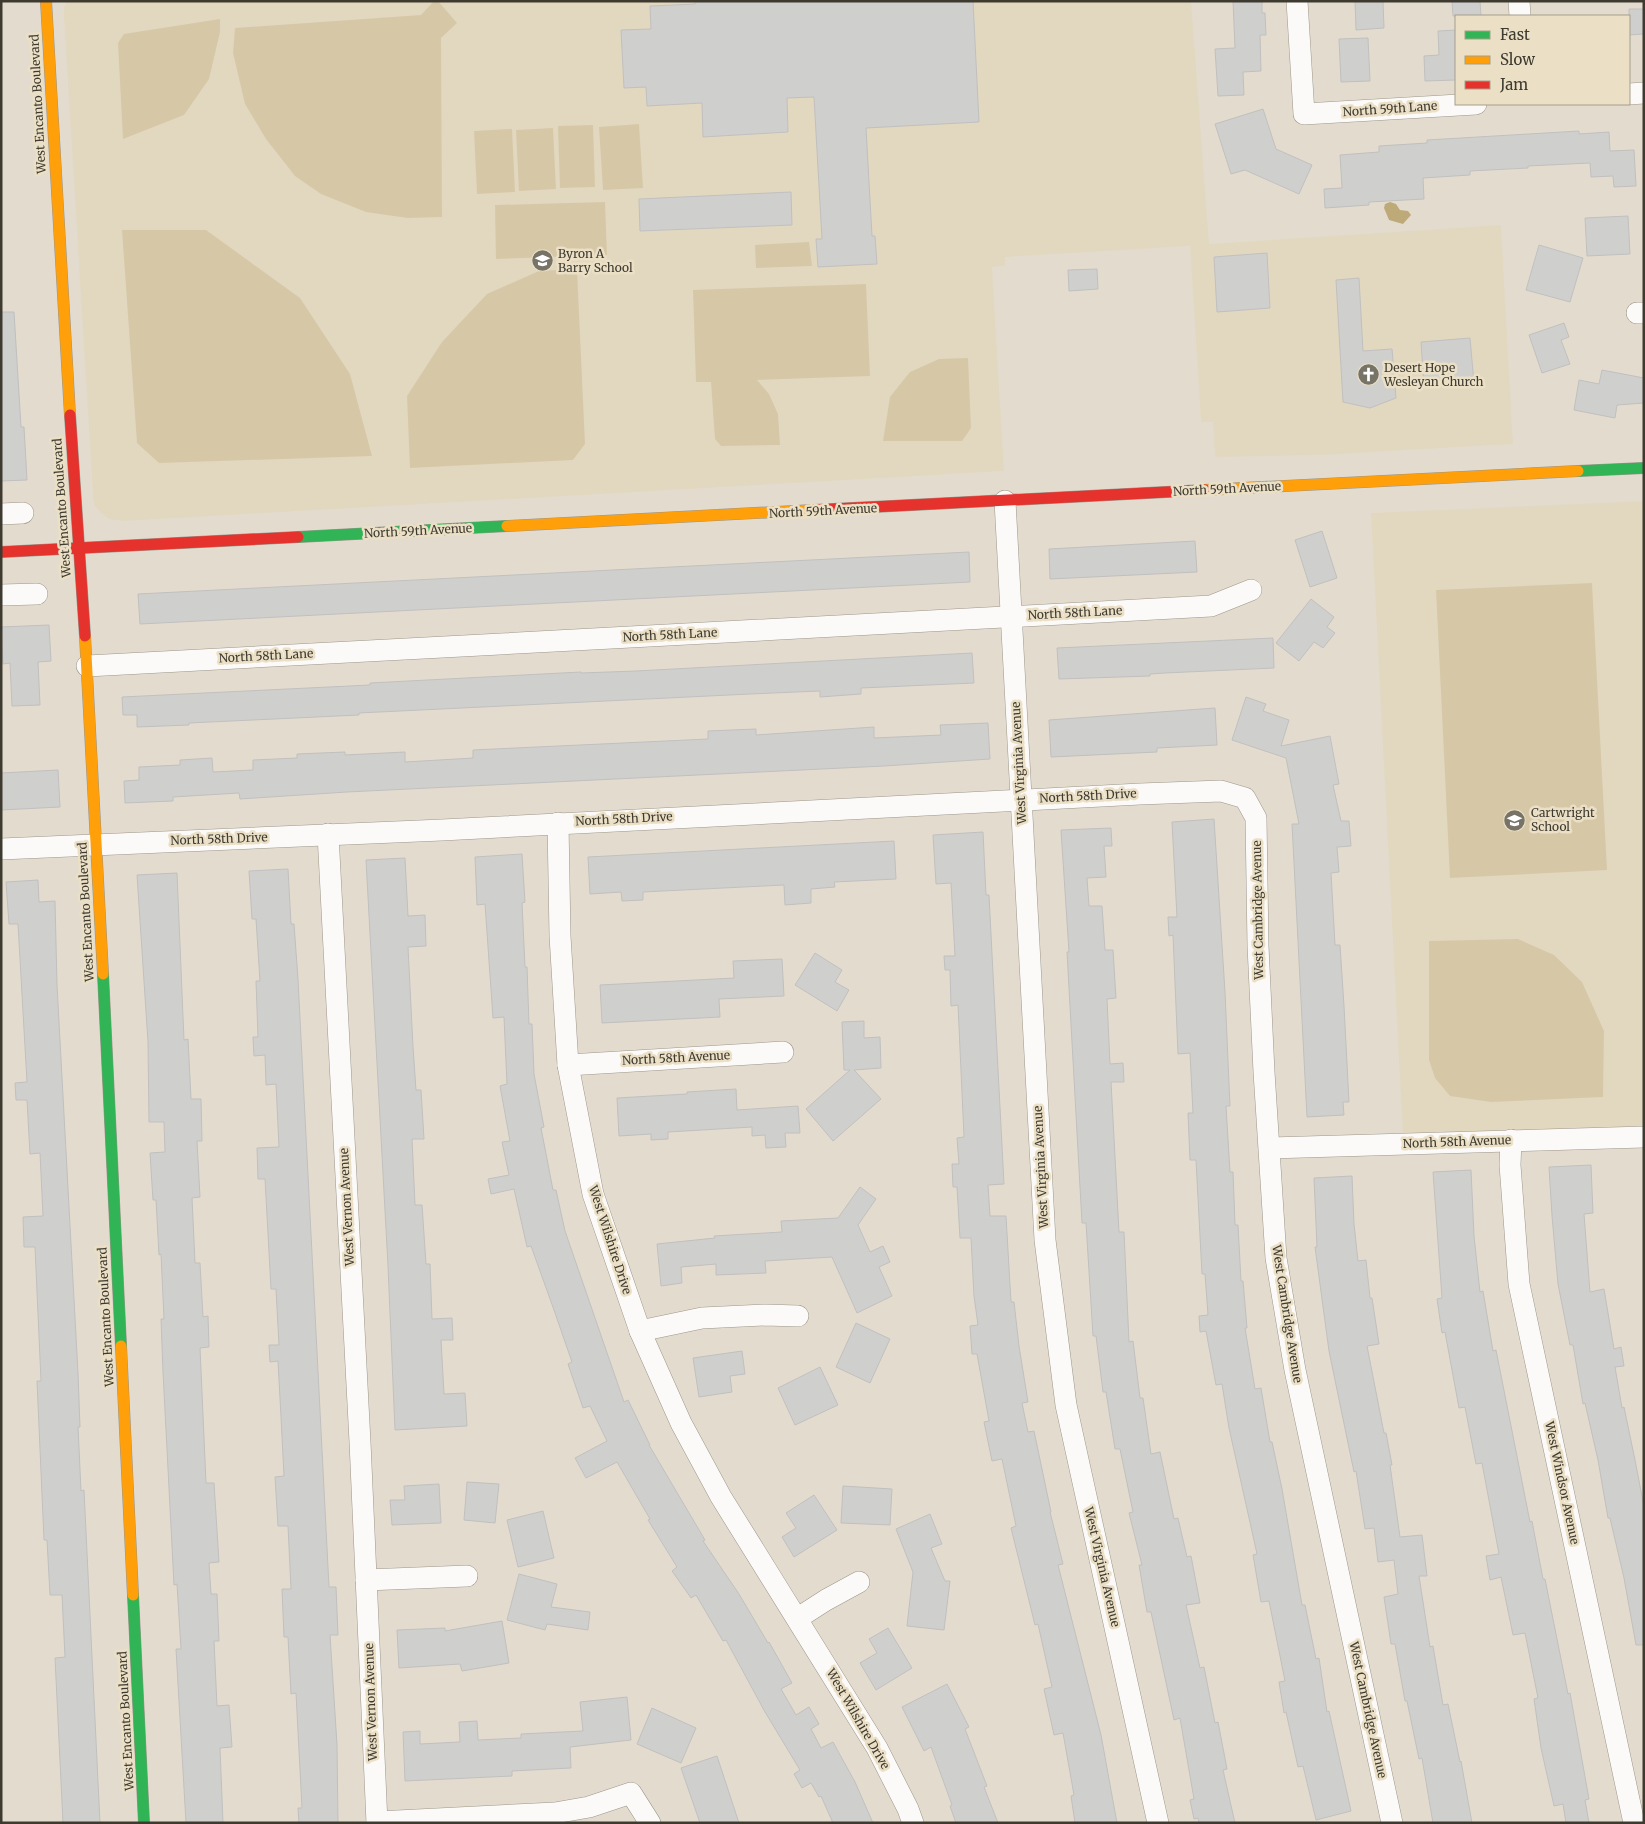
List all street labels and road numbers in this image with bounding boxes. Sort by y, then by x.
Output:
street label: West Encanto Boulevard [26,34,49,175]
street label: North 59th Lane [1342,98,1438,119]
street label: West Encanto Boulevard [49,438,74,579]
street label: North 59th Avenue [1172,478,1281,499]
street label: North 59th Avenue [768,500,877,521]
street label: North 59th Avenue [363,520,472,541]
street label: North 58th Lane [1027,603,1123,622]
street label: North 58th Lane [622,625,718,644]
street label: North 58th Lane [218,646,314,665]
street label: West Virginia Avenue [1008,701,1029,826]
street label: North 58th Drive [1039,785,1137,806]
street label: North 58th Drive [575,808,673,829]
street label: North 58th Drive [170,829,268,848]
street label: West Cambridge Avenue [1249,840,1266,981]
street label: West Encanto Boulevard [74,842,97,983]
street label: North 58th Avenue [621,1047,730,1068]
street label: West Virginia Avenue [1030,1105,1051,1230]
street label: North 58th Avenue [1403,1132,1511,1151]
street label: West Vernon Avenue [336,1148,357,1267]
street label: West Wilshire Drive [585,1183,635,1296]
street label: West Cambridge Avenue [1269,1243,1306,1384]
street label: West Encanto Boulevard [94,1247,117,1388]
street label: West Windsor Avenue [1542,1419,1583,1546]
street label: West Virginia Avenue [1081,1504,1124,1628]
street label: West Cambridge Avenue [1346,1639,1390,1780]
street label: West Vernon Avenue [361,1643,380,1762]
street label: West Encanto Boulevard [114,1651,137,1792]
street label: West Wilshire Drive [823,1665,893,1772]

